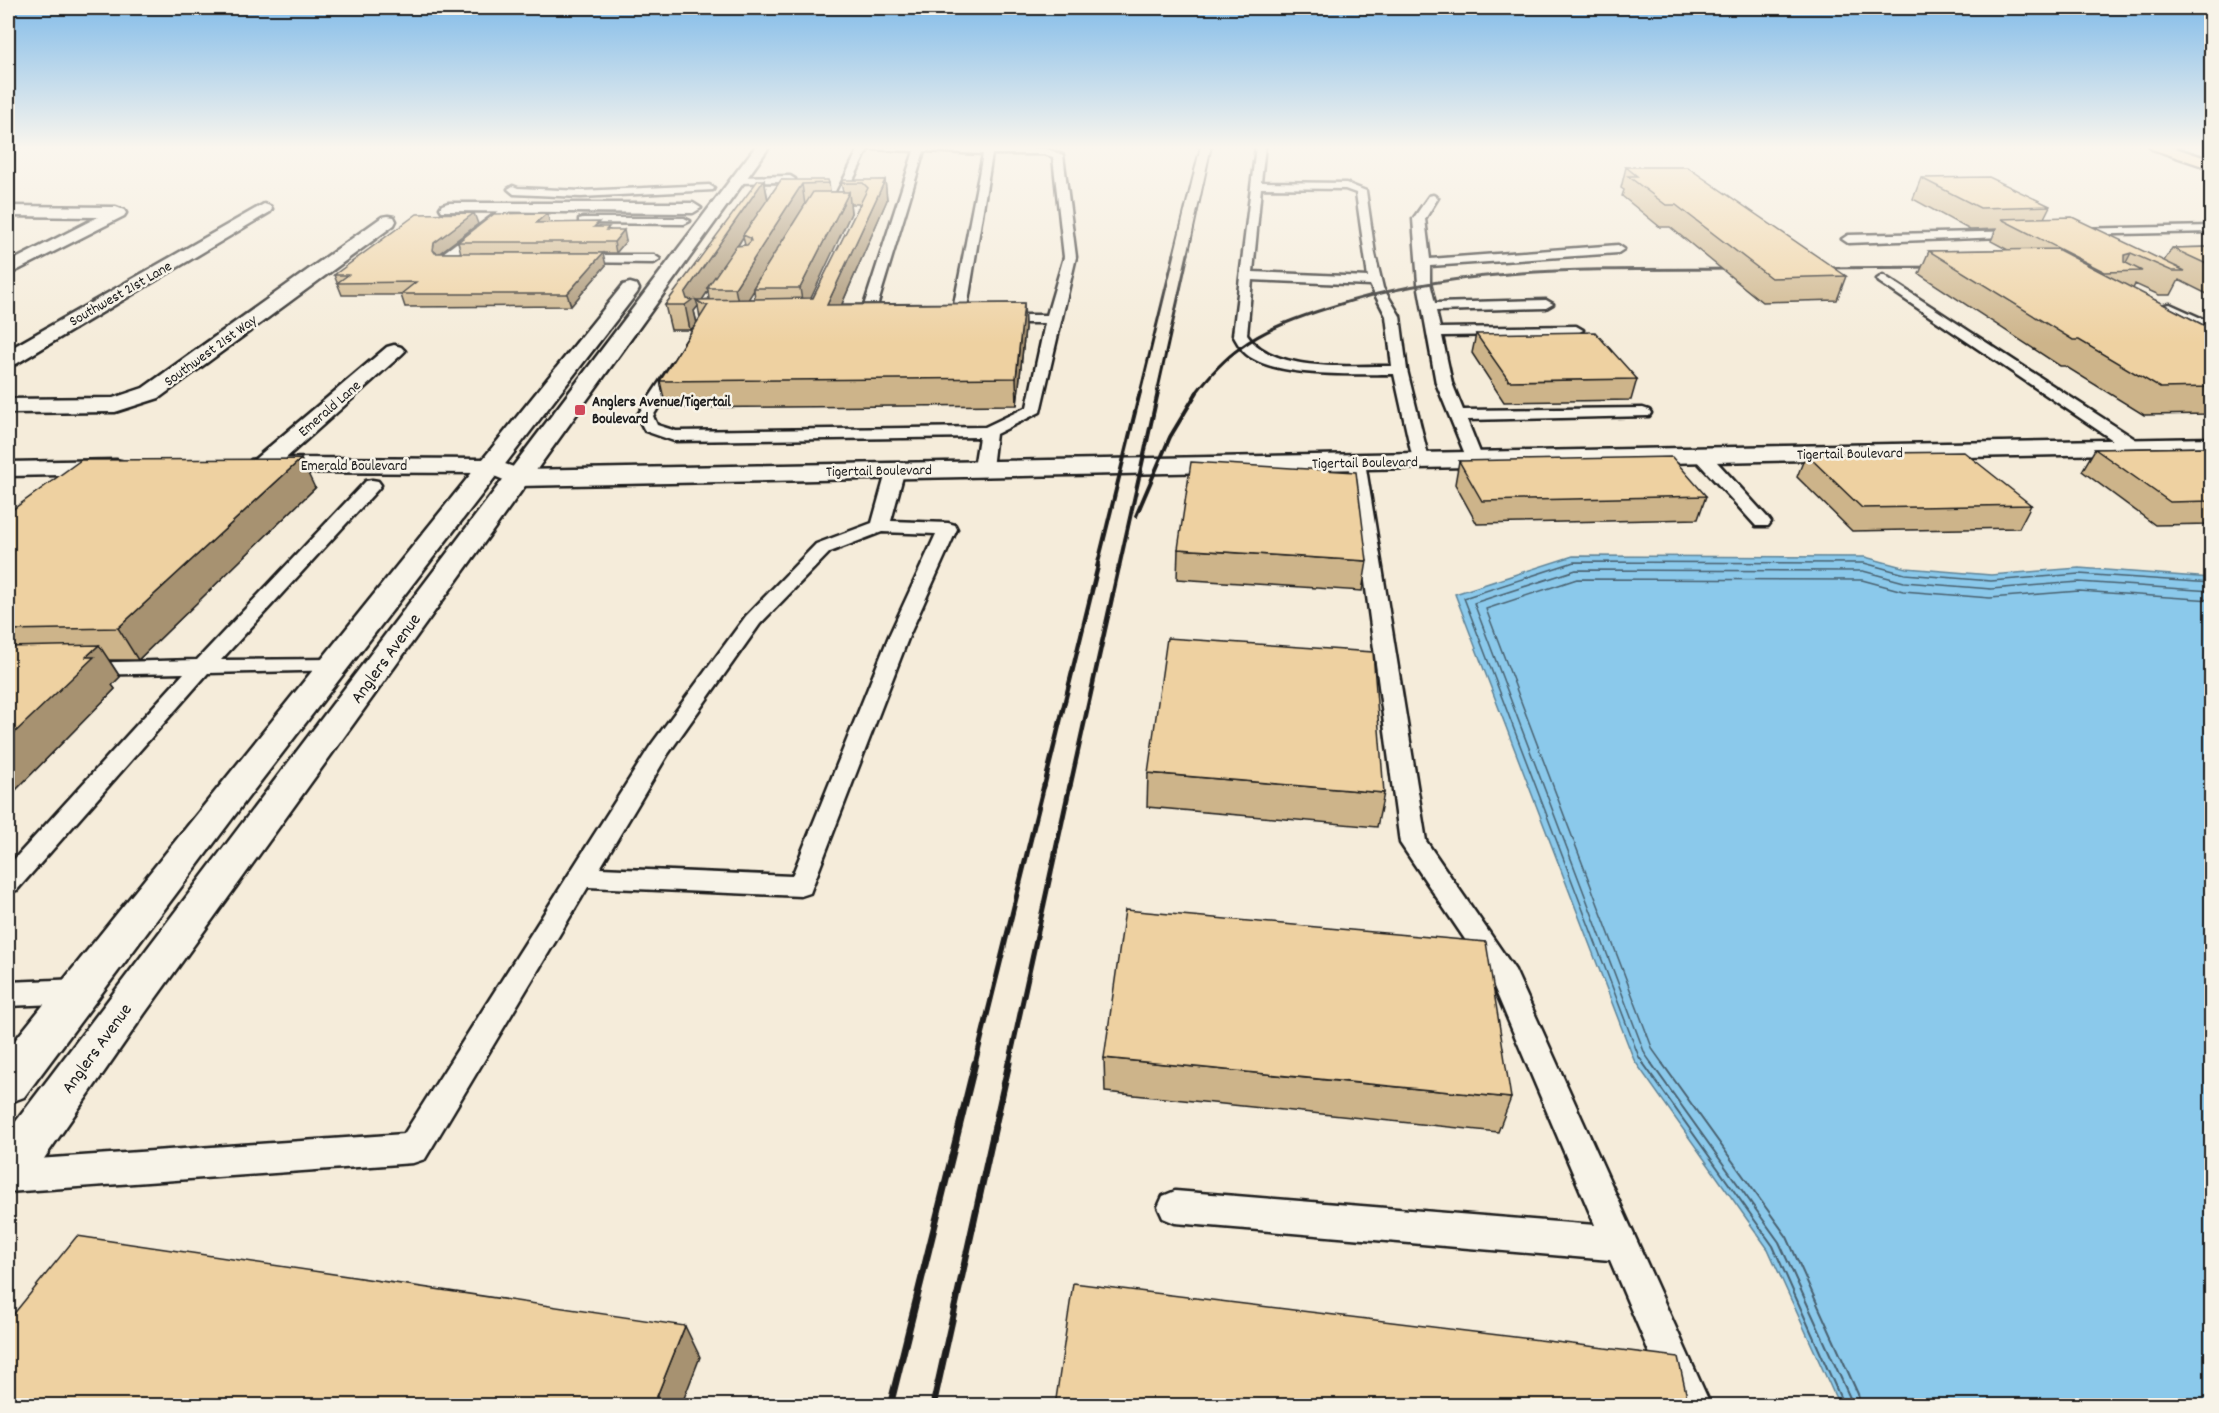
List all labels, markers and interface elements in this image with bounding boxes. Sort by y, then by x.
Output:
street label: Southwest 21st Lane [65,256,177,333]
street label: Southwest 21st Way [160,310,263,393]
street label: Emerald Lane [294,376,367,443]
place label: Anglers Avenue/Tigertail Boulevard [592,392,731,431]
marker: Anglers Avenue/Tigertail Boulevard [573,403,587,417]
street label: Tigertail Boulevard [1797,443,1903,467]
street label: Tigertail Boulevard [1312,452,1418,476]
street label: Emerald Boulevard [301,456,407,478]
street label: Tigertail Boulevard [826,460,932,484]
street label: Anglers Avenue [346,609,428,710]
street label: Anglers Avenue [57,999,139,1100]

